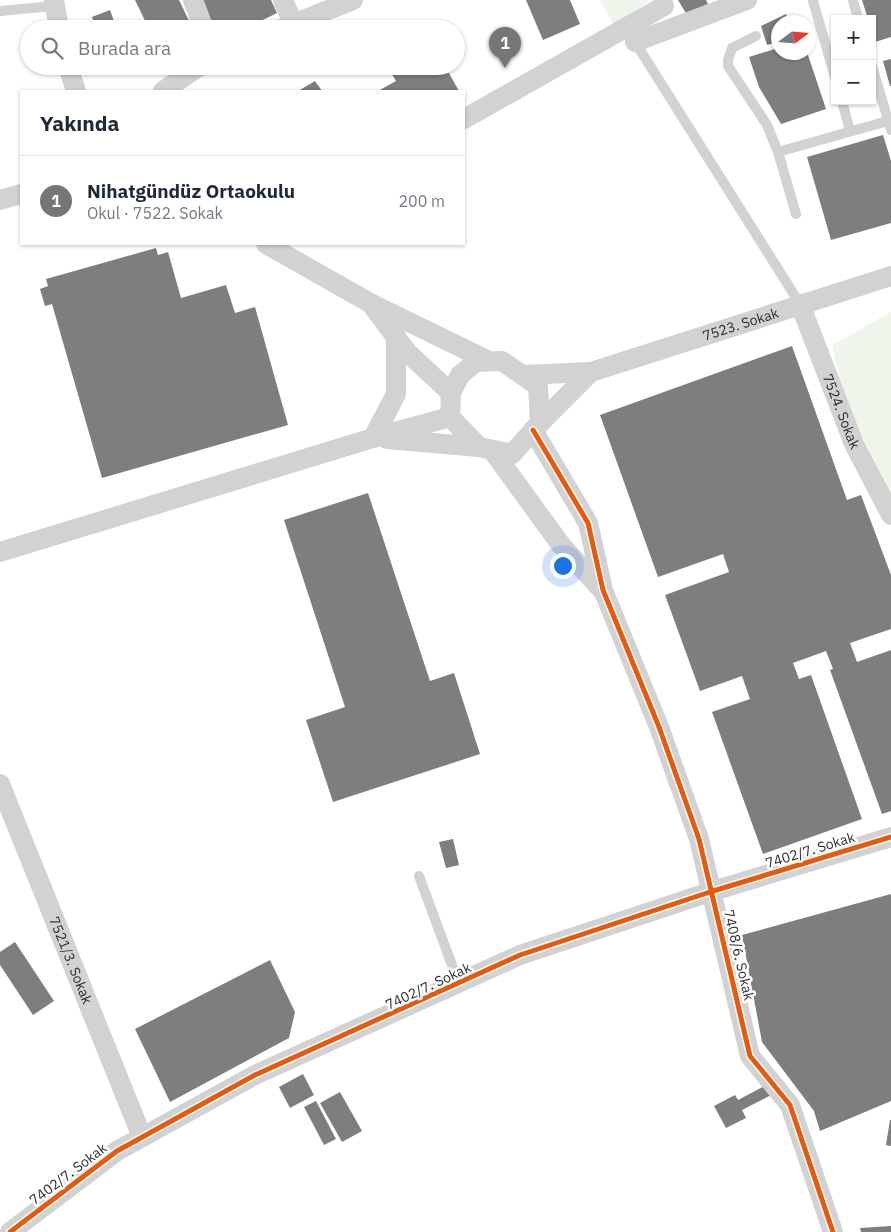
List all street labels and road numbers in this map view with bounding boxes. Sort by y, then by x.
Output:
street label: 7523. Sokak [700,303,781,345]
street label: 7524. Sokak [819,371,864,453]
street label: 7402/7. Sokak [763,828,858,872]
street label: 7408/6. Sokak [720,908,758,1003]
street label: 7521/3. Sokak [45,914,97,1007]
street label: 7402/7. Sokak [382,958,474,1014]
street label: 7402/7. Sokak [26,1139,111,1209]

